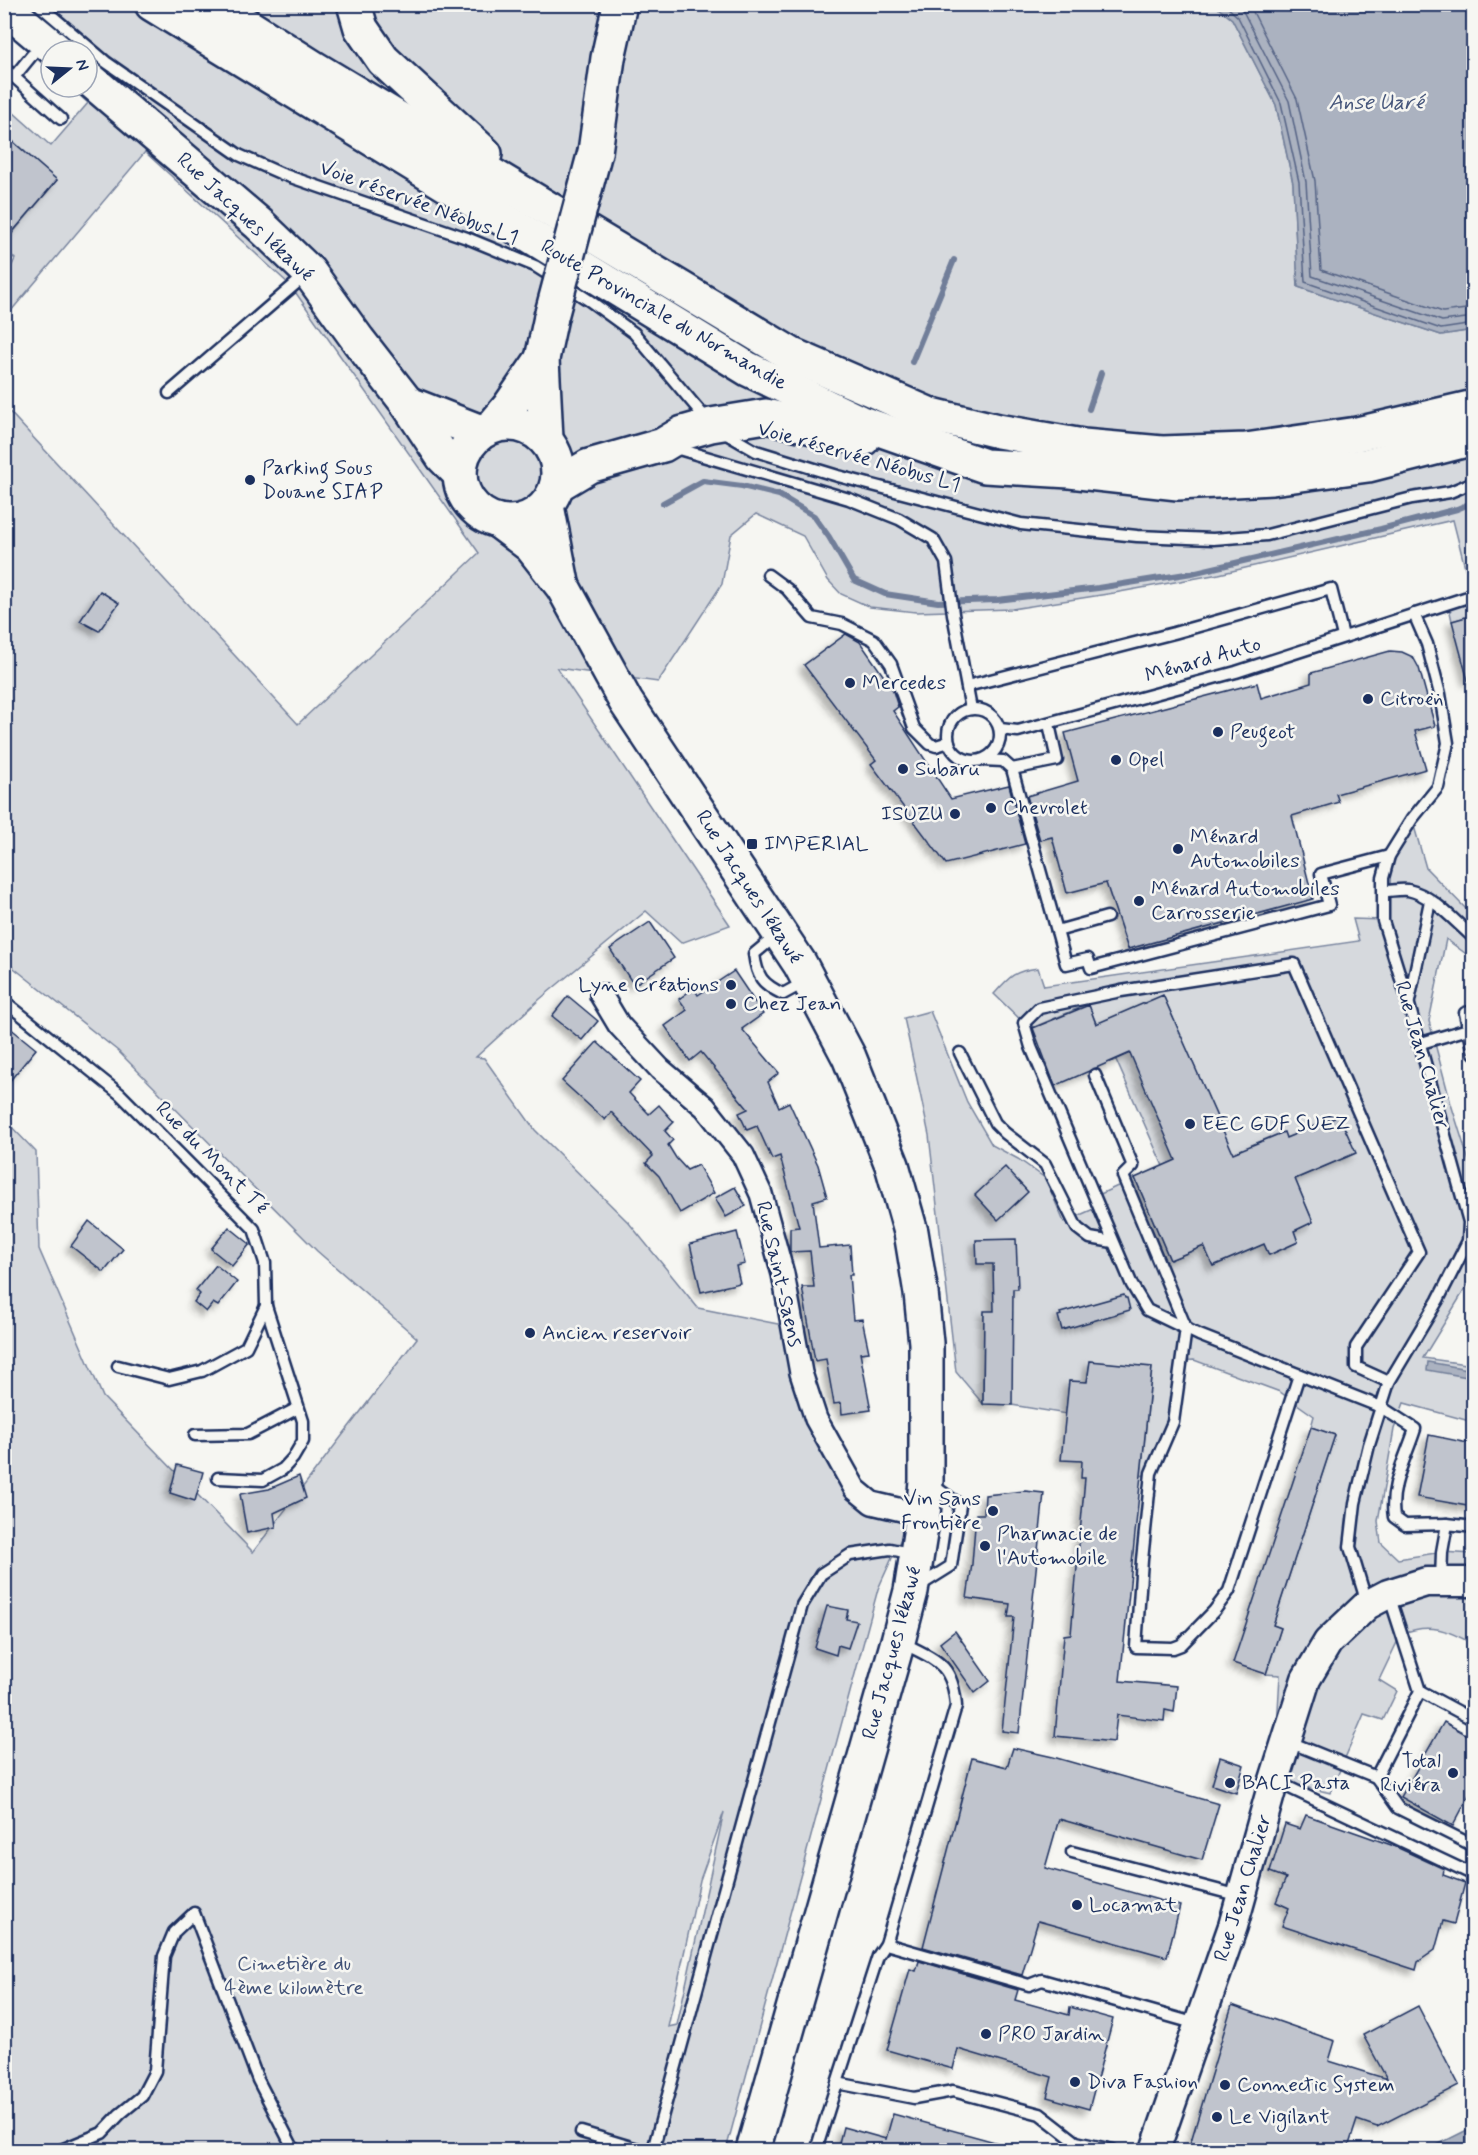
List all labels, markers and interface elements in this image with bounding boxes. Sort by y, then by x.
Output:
north arrow [39,39,99,99]
text: N [70,57,93,73]
water label: Anse Uaré [1328,89,1427,117]
street label: Rue Jacques Iékawé [170,146,320,288]
street label: Voie réservée Néobus L1 [316,154,522,252]
street label: Route Provinciale du Normandie [536,233,792,397]
street label: Voie réservée Néobus L1 [754,415,964,499]
place label: Parking Sous Douane SIAP [262,454,383,506]
marker: Parking Sous Douane SIAP [243,473,257,487]
street label: Ménard Auto [1142,630,1264,690]
place label: Mercedes [862,669,946,697]
marker: Mercedes [843,676,857,690]
place label: Citroën [1380,685,1444,713]
marker: Citroën [1361,692,1375,706]
place label: Peugeot [1230,718,1296,748]
marker: Peugeot [1211,725,1225,739]
place label: Opel [1128,746,1164,774]
marker: Opel [1109,753,1123,767]
place label: Subaru [915,755,980,783]
marker: Subaru [896,762,910,776]
place label: Chevrolet [1003,794,1088,822]
place label: ISUZU [881,800,943,828]
marker: Chevrolet [984,801,998,815]
street label: Rue Jacques Iékawé [689,805,809,969]
marker: ISUZU [948,807,962,821]
place label: Ménard Automobiles [1190,823,1300,875]
place label: IMPERIAL [764,830,869,858]
marker: IMPERIAL [745,837,759,851]
marker: Ménard Automobiles [1171,842,1185,856]
place label: Ménard Automobiles Carrosserie [1151,875,1340,927]
marker: Ménard Automobiles Carrosserie [1132,894,1146,908]
place label: Lyne Créations [578,971,719,999]
marker: Lyne Créations [724,978,738,992]
street label: Rue Jean Chalier [1387,978,1457,1132]
place label: Chez Jean [743,990,842,1018]
marker: Chez Jean [724,997,738,1011]
street label: Rue du Mont Té [149,1095,275,1221]
place label: EEC GDF SUEZ [1202,1110,1350,1138]
marker: EEC GDF SUEZ [1183,1117,1197,1131]
street label: Rue Saint-Saens [749,1198,809,1350]
place label: Ancien reservoir [542,1319,692,1347]
marker: Ancien reservoir [523,1326,537,1340]
place label: Vin Sans Frontière [901,1485,981,1537]
marker: Vin Sans Frontière [986,1504,1000,1518]
place label: Pharmacie de l'Automobile [997,1520,1118,1572]
marker: Pharmacie de l'Automobile [978,1539,992,1553]
street label: Rue Jacques Iékawé [855,1563,929,1743]
place label: Total Riviéra [1380,1747,1441,1799]
marker: Total Riviéra [1446,1766,1460,1780]
place label: BACI Pasta [1242,1769,1350,1797]
marker: BACI Pasta [1223,1776,1237,1790]
street label: Rue Jean Chalier [1207,1811,1279,1965]
place label: Locamat [1089,1891,1178,1919]
marker: Locamat [1070,1898,1084,1912]
park label: Cimetière du 4ème kilomètre [224,1950,364,2002]
place label: PRO Jardin [998,2020,1105,2048]
marker: PRO Jardin [979,2027,993,2041]
place label: Diva Fashion [1087,2068,1198,2096]
place label: Connectic System [1237,2071,1395,2099]
marker: Diva Fashion [1068,2075,1082,2089]
marker: Connectic System [1218,2078,1232,2092]
place label: Le Vigilant [1229,2103,1329,2132]
marker: Le Vigilant [1210,2110,1224,2124]

